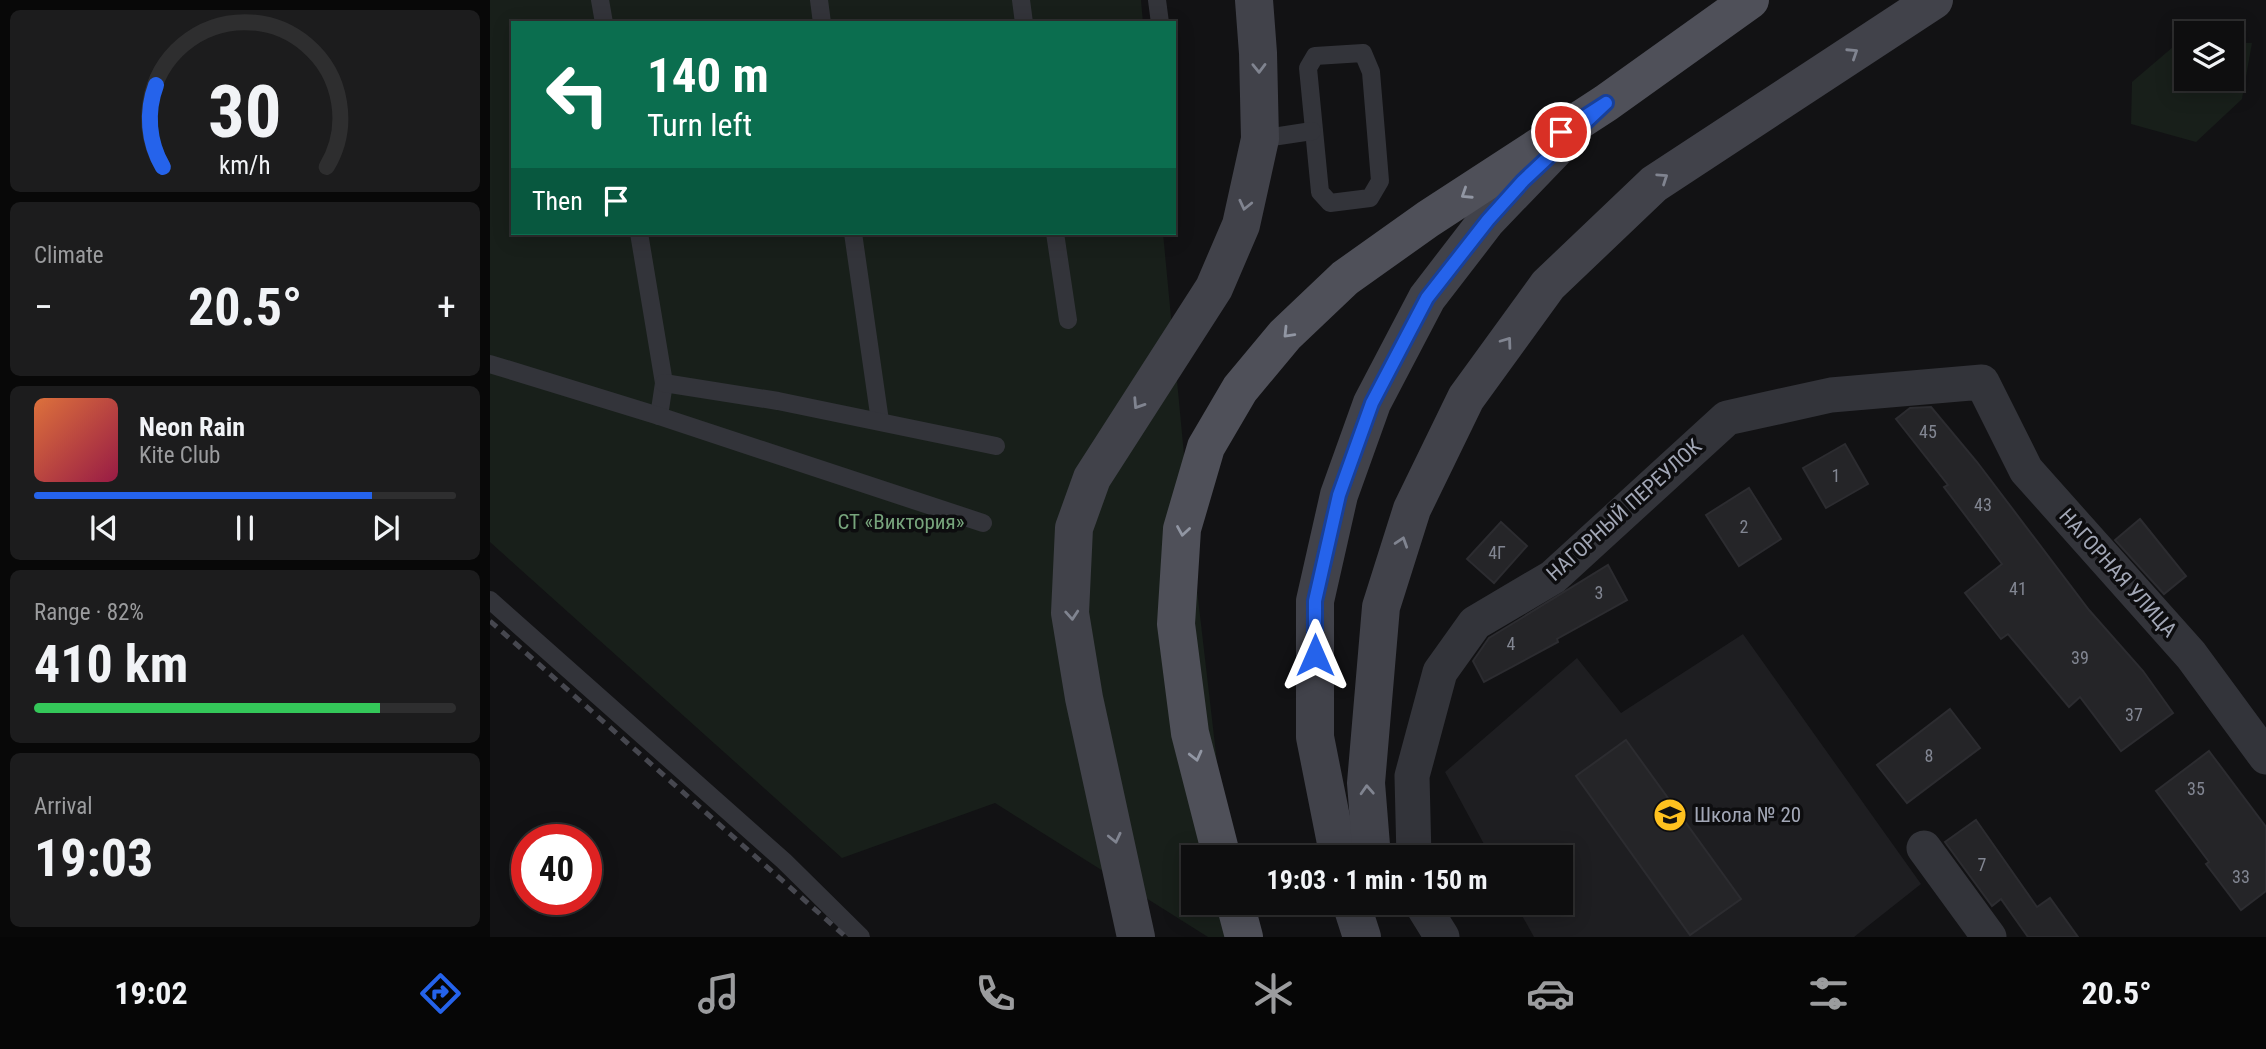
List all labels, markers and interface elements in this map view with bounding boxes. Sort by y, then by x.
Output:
map controls [2174,21,2244,91]
button: layers [2174,21,2244,91]
text: 140 m [647,47,769,104]
one-way arrow [1845,48,1858,61]
icon: left [532,49,623,140]
one-way arrow [1251,63,1267,74]
text: 30 [208,69,282,155]
pin [1531,102,1591,162]
text: Turn left [647,106,752,144]
icon: arrive [1542,113,1580,151]
text: km/h [219,151,271,180]
one-way arrow [1655,174,1668,186]
icon: arrive [597,182,635,220]
one-way arrow [1461,185,1474,198]
text: Then [532,186,583,216]
one-way arrow [1239,199,1253,211]
text: Climate [34,242,104,269]
text: 20.5° [188,277,302,338]
text: − [34,285,53,329]
text: + [437,285,456,329]
one-way arrow [1283,325,1296,338]
one-way arrow [1498,337,1511,350]
one-way arrow [1133,396,1146,409]
text: Neon Rain [139,412,245,442]
house number: 45 [1919,421,1937,442]
street label: НАГОРНЫЙ ПЕРЕУЛОК [1542,434,1706,586]
text: Kite Club [139,442,220,469]
house number: 1 [1832,465,1840,486]
house number: 43 [1974,494,1992,515]
street label: НАГОРНАЯ УЛИЦА [2054,504,2182,642]
icon: previous [85,509,123,547]
icon: pause [226,509,264,547]
icon: next [367,509,405,547]
park label: СТ «Виктория» [838,510,965,534]
house number: 2 [1740,516,1749,537]
one-way arrow [1176,525,1191,537]
one-way arrow [1393,537,1408,549]
house number: 4Г [1488,542,1506,563]
house number: 41 [2009,578,2027,599]
house number: 3 [1595,582,1603,603]
text: Range · 82% [34,599,144,626]
one-way arrow [1064,610,1079,621]
position arrow [1278,618,1352,692]
house number: 4 [1507,633,1516,654]
text: 410 km [34,634,188,695]
house number: 39 [2071,647,2089,668]
house number: 37 [2125,704,2143,725]
house number: 8 [1925,745,1933,766]
one-way arrow [1188,750,1202,762]
house number: 35 [2187,778,2205,799]
one-way arrow [1359,784,1374,795]
text: Arrival [34,793,93,820]
school or university icon: Школа № 20 [1651,796,1689,834]
place label: Школа № 20 [1694,803,1801,827]
speed limit sign: 40 [511,824,602,915]
text: 19:03 [34,828,153,889]
one-way arrow [1106,832,1121,844]
house number: 7 [1978,854,1987,875]
text: 19:03 · 1 min · 150 m [1267,865,1487,895]
house number: 33 [2232,866,2250,887]
icon: directions [416,969,465,1018]
icon: music [694,969,743,1018]
icon: phone [971,969,1020,1018]
icon: climate [1249,969,1298,1018]
icon: car [1526,969,1575,1018]
icon: filters [1804,969,1853,1018]
text: 19:02 [114,974,188,1012]
text: 20.5° [2081,974,2152,1012]

